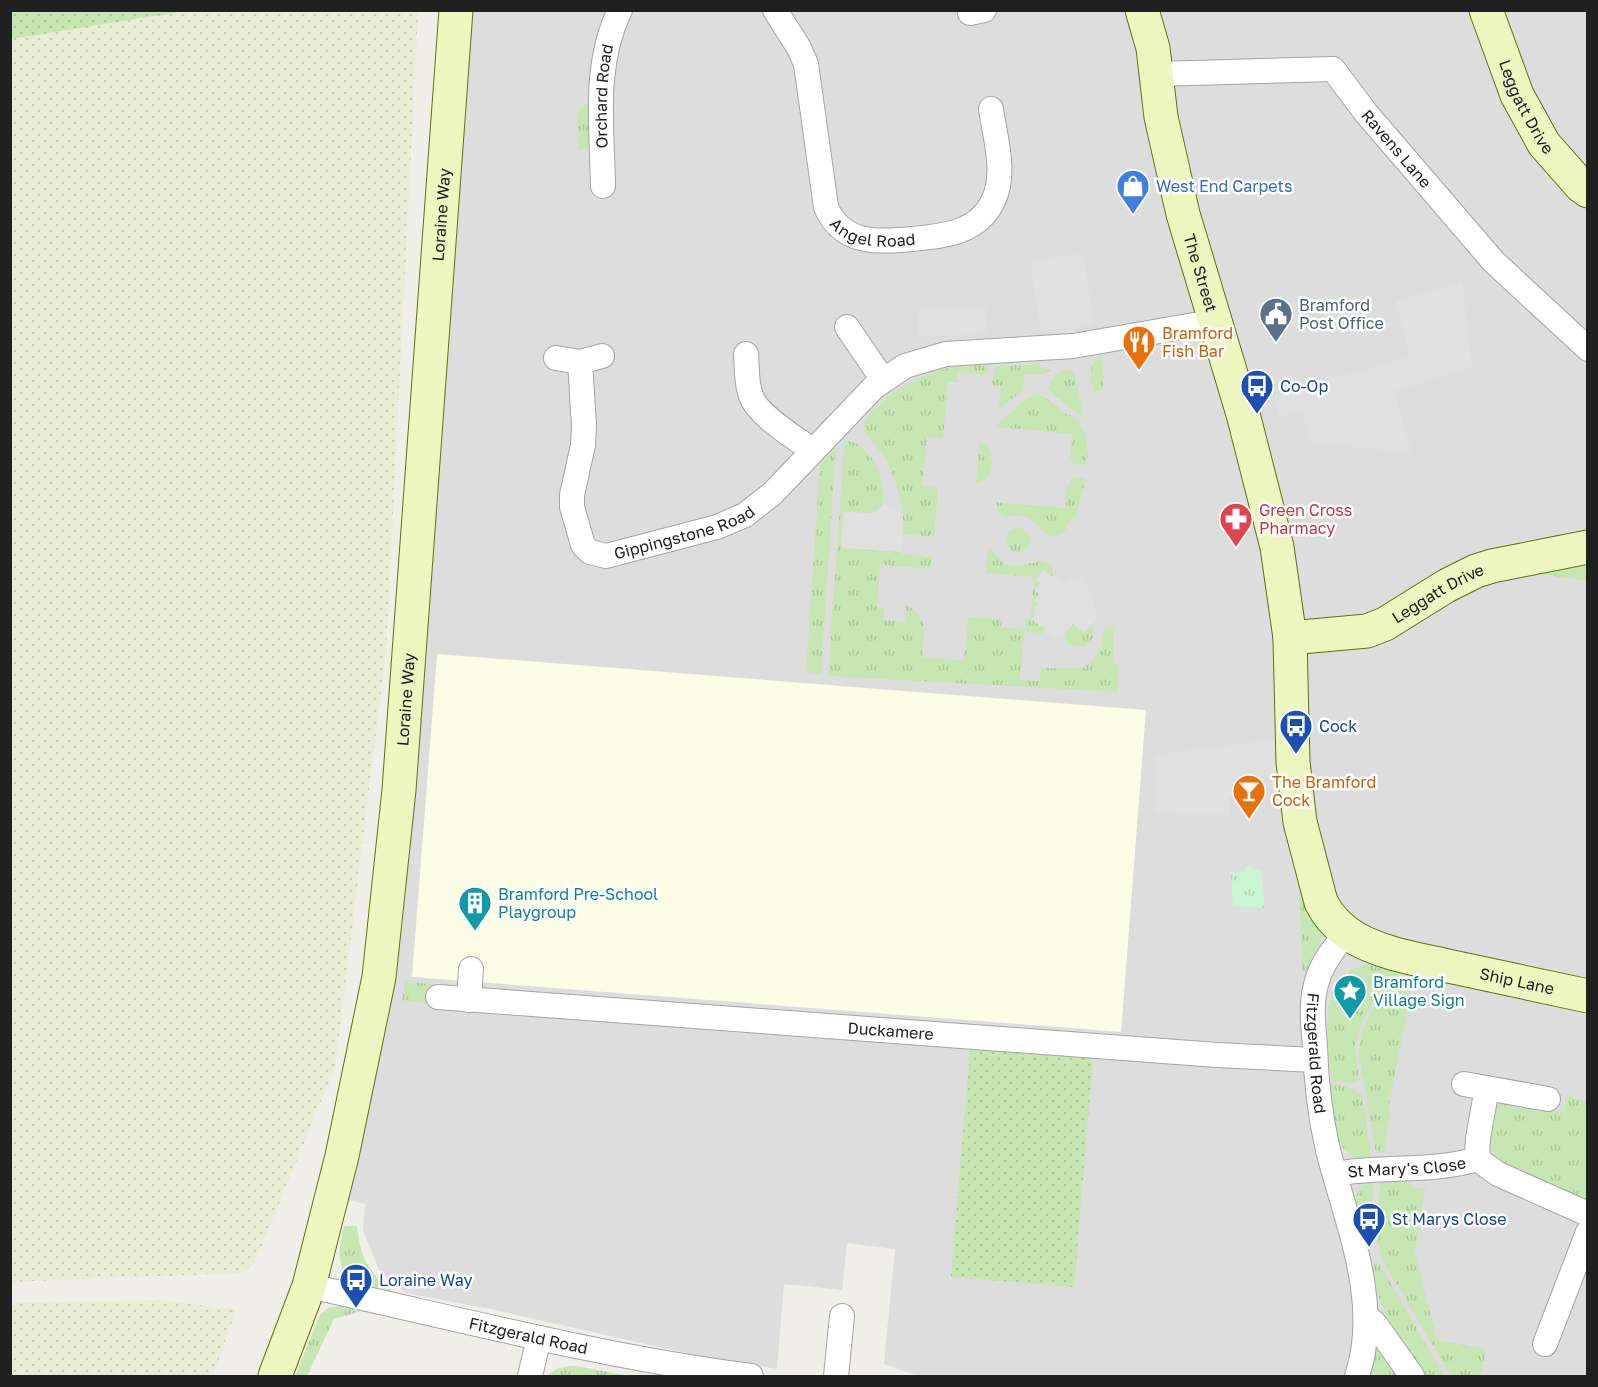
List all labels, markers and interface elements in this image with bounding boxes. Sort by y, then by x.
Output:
street label: Orchard Road [591,42,617,149]
street label: Leggatt Drive [1495,57,1558,158]
street label: Ravens Lane [1357,105,1436,192]
street label: Loraine Way [428,167,454,262]
shop icon: West End Carpets [1115,168,1151,215]
place label: West End Carpets [1156,176,1292,196]
street label: Angel Road [826,214,916,251]
street label: The Street [1180,232,1222,314]
place label: Bramford Post Office [1299,295,1384,333]
public building icon: Bramford Post Office [1258,296,1294,343]
place label: Bramford Fish Bar [1162,323,1233,361]
restaurant icon: Bramford Fish Bar [1121,324,1157,371]
bus stop icon: Co-Op [1239,368,1275,415]
place label: Co-Op [1280,376,1328,396]
place label: Green Cross Pharmacy [1259,500,1352,538]
street label: Gippingstone Road [612,501,759,563]
pharmacy icon: Green Cross Pharmacy [1218,501,1254,548]
street label: Leggatt Drive [1388,559,1486,627]
street label: Loraine Way [392,652,419,747]
bus stop icon: Cock [1278,708,1314,755]
place label: Cock [1319,716,1357,736]
place label: The Bramford Cock [1272,772,1376,810]
bar icon: The Bramford Cock [1231,773,1267,820]
place label: Bramford Pre-School Playgroup [498,884,658,922]
building icon: Bramford Pre-School Playgroup [457,885,493,932]
street label: Ship Lane [1478,963,1556,999]
place label: Bramford Village Sign [1373,972,1465,1010]
place icon: Bramford Village Sign [1332,973,1368,1020]
street label: Fitzgerald Road [1303,992,1331,1115]
street label: Duckamere [847,1018,935,1044]
street label: St Mary's Close [1346,1152,1468,1182]
bus stop icon: St Marys Close [1351,1201,1387,1248]
place label: St Marys Close [1392,1209,1506,1229]
bus stop icon: Loraine Way [338,1262,374,1309]
place label: Loraine Way [379,1270,473,1290]
street label: Fitzgerald Road [467,1313,590,1358]

